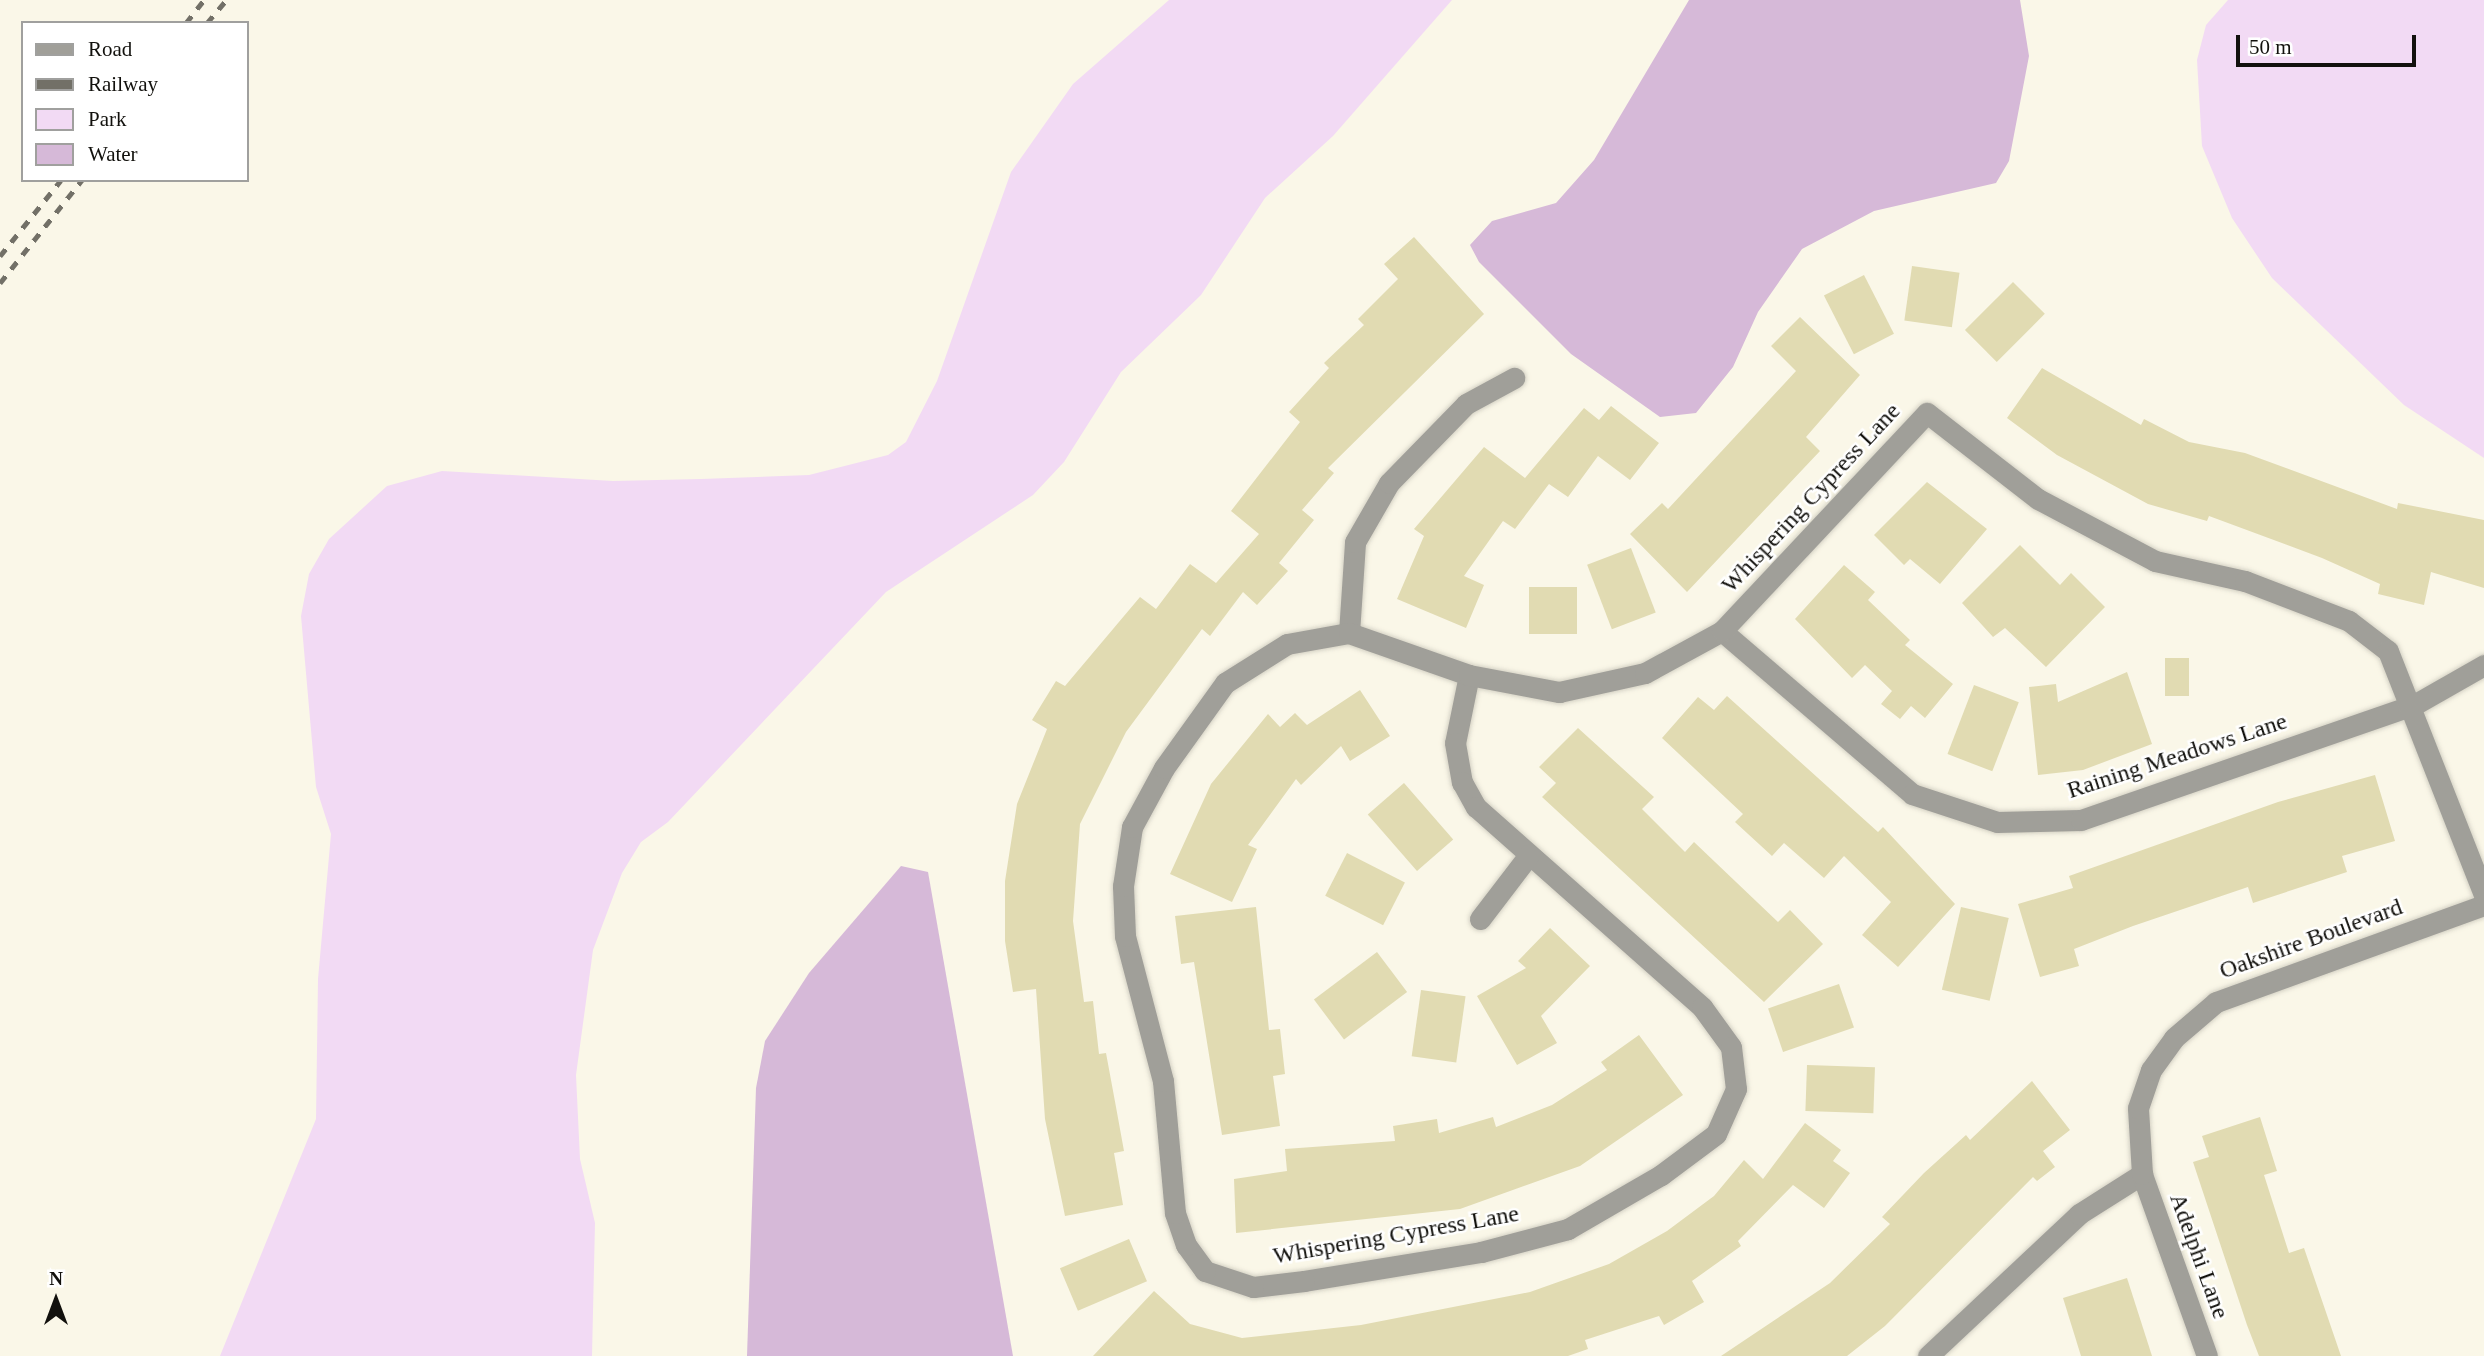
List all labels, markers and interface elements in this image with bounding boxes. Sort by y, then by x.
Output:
legend [21,21,248,182]
scale bar [2239,21,2419,65]
text: 50 m [2249,35,2292,59]
text: Road [88,37,132,61]
text: Railway [88,72,158,96]
text: Park [88,107,127,131]
text: Water [88,142,138,166]
street label: Whispering Cypress Lane [1715,397,1907,599]
street label: Raining Meadows Lane [2064,707,2290,805]
street label: Oakshire Boulevard [2216,893,2406,985]
street label: Adelphi Lane [2163,1189,2235,1323]
street label: Whispering Cypress Lane [1271,1199,1521,1271]
north arrow [21,1265,91,1335]
text: N [49,1268,63,1289]

